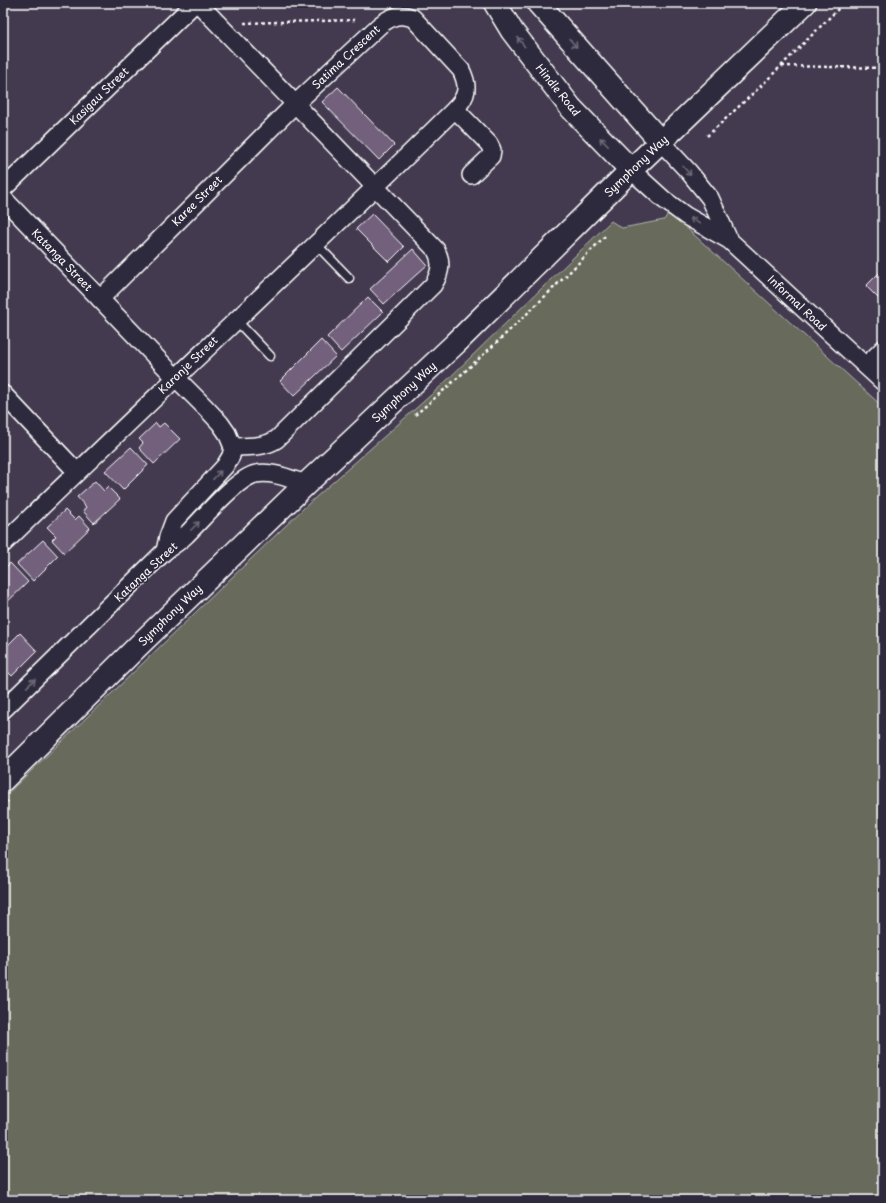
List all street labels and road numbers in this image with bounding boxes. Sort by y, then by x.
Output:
street label: Satima Crescent [308,20,384,93]
street label: Hindle Road [532,60,585,120]
street label: Kasigau Street [65,63,133,128]
street label: Symphony Way [600,131,671,201]
street label: Karee Street [167,171,226,230]
street label: Katanga Street [28,225,97,295]
street label: Informal Road [764,271,831,335]
street label: Karonje Street [154,331,222,398]
street label: Symphony Way [367,357,440,426]
street label: Katanga Street [110,537,181,606]
street label: Symphony Way [134,580,205,650]

